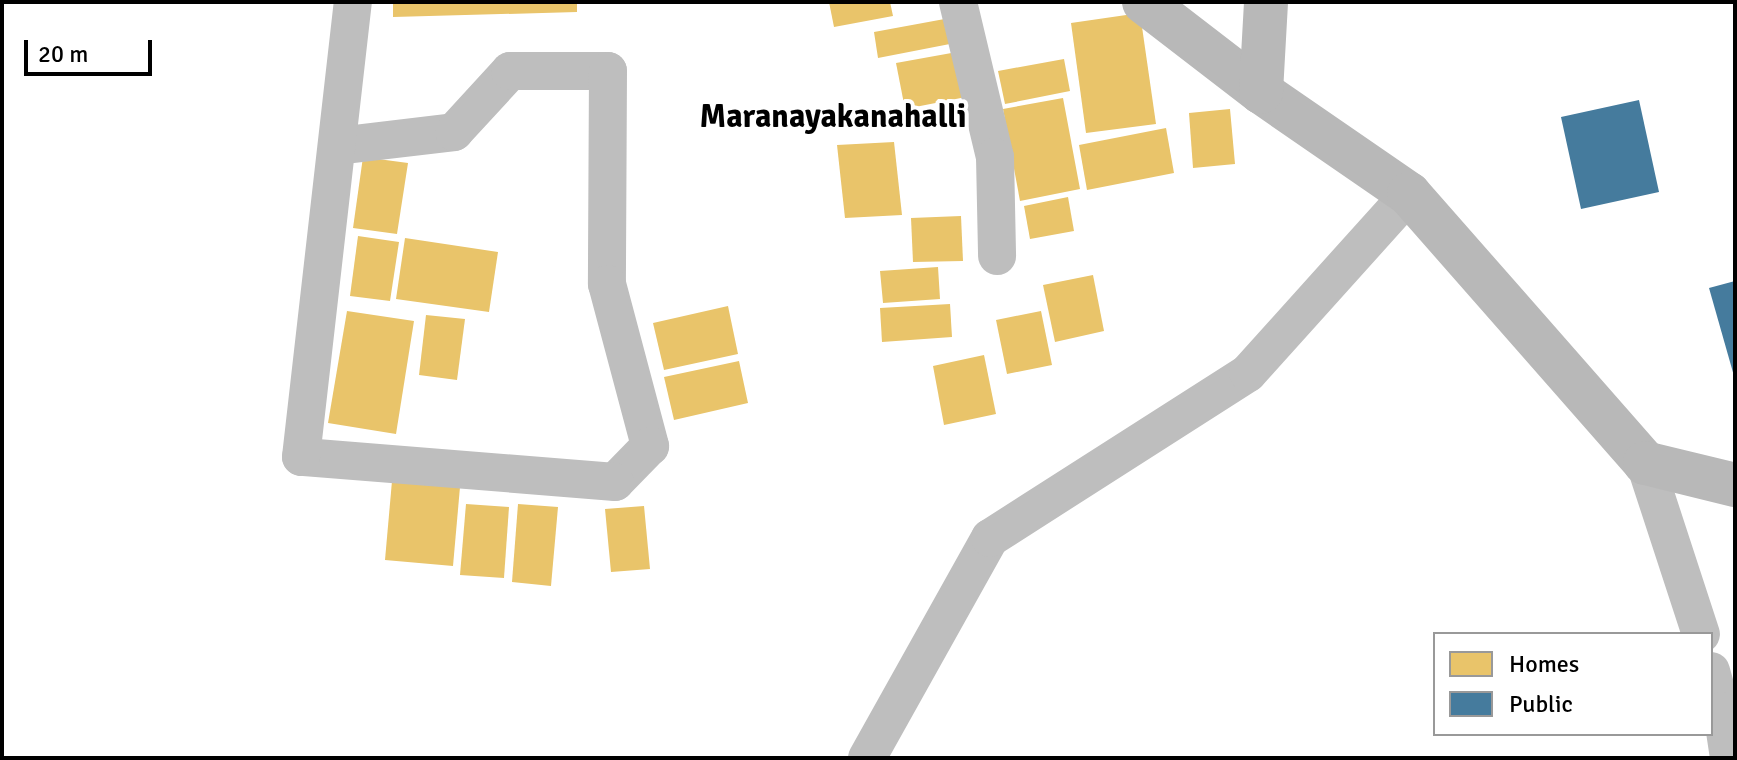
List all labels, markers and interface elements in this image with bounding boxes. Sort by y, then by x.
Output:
scale bar [28,24,156,74]
text: 20 m [38,39,88,69]
district label: Maranayakanahalli [699,98,967,136]
legend [1433,632,1713,736]
text: Homes [1509,649,1579,679]
text: Public [1509,689,1573,719]

